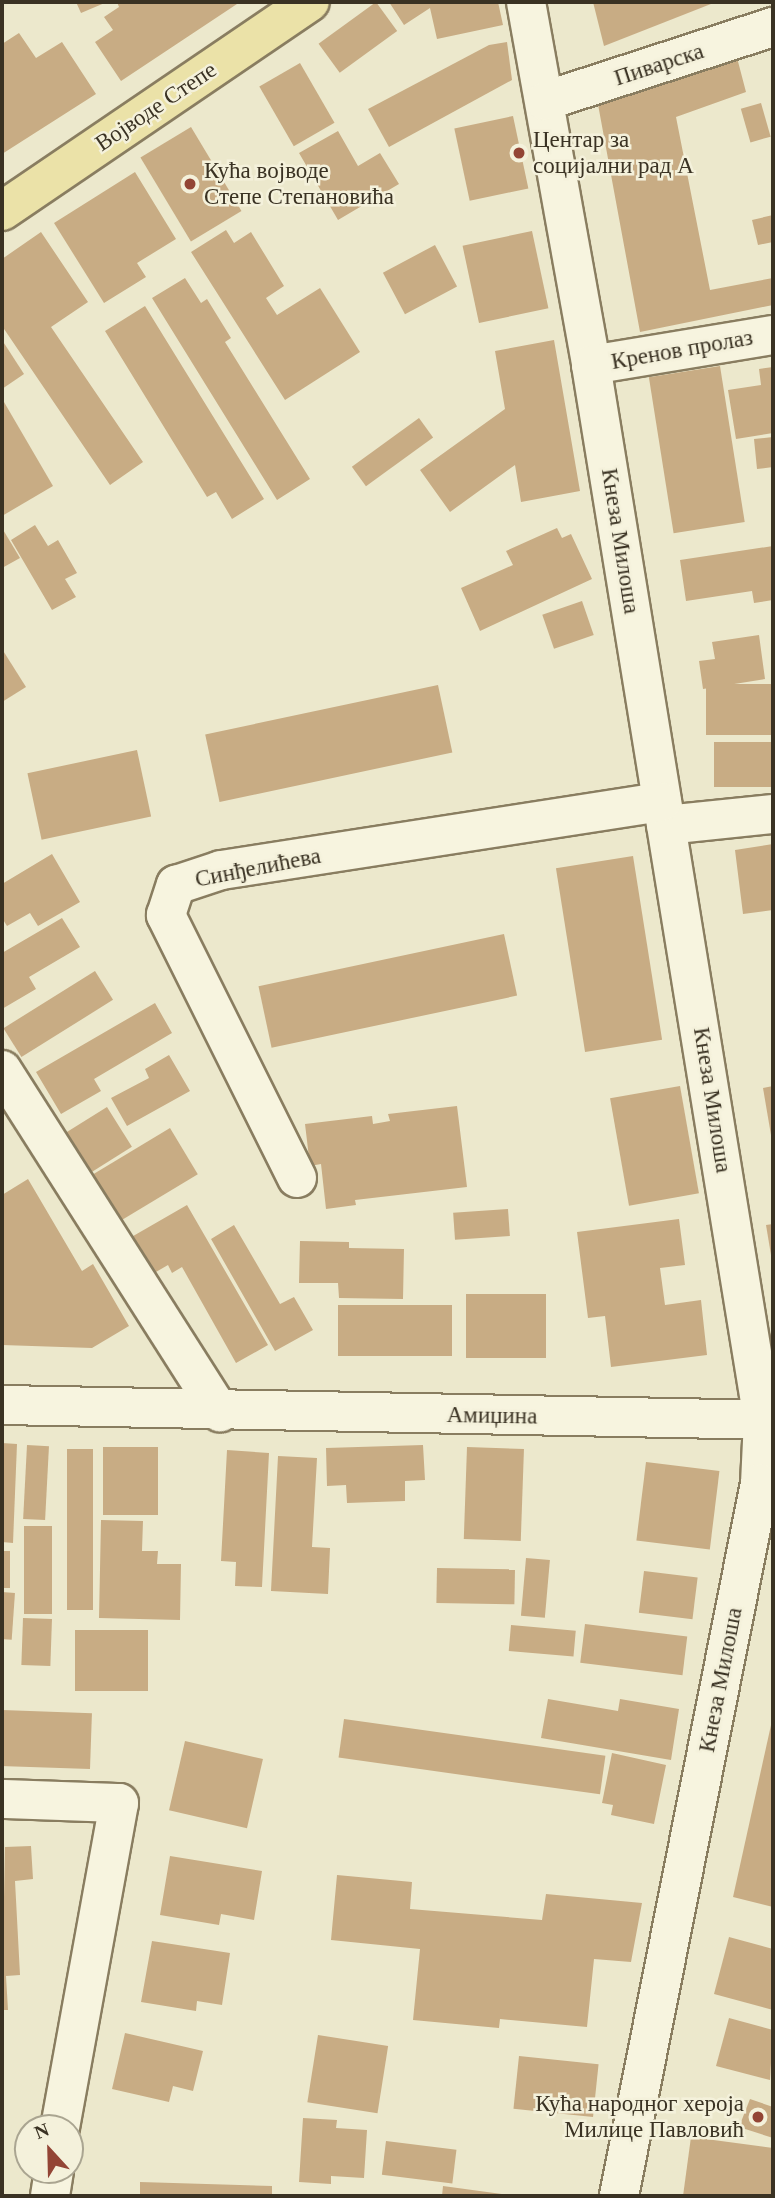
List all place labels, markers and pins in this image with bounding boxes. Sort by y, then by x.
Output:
place label: Центар за социјални рад А [533,126,694,180]
marker: Центар за социјални рад А [511,145,527,161]
place label: Кућа војводе Степе Степановића [204,157,394,211]
marker: Кућа војводе Степе Степановића [182,176,198,192]
place label: Кућа народног хероја Милице Павловић [535,2090,744,2144]
marker: Кућа народног хероја Милице Павловић [750,2109,766,2125]

